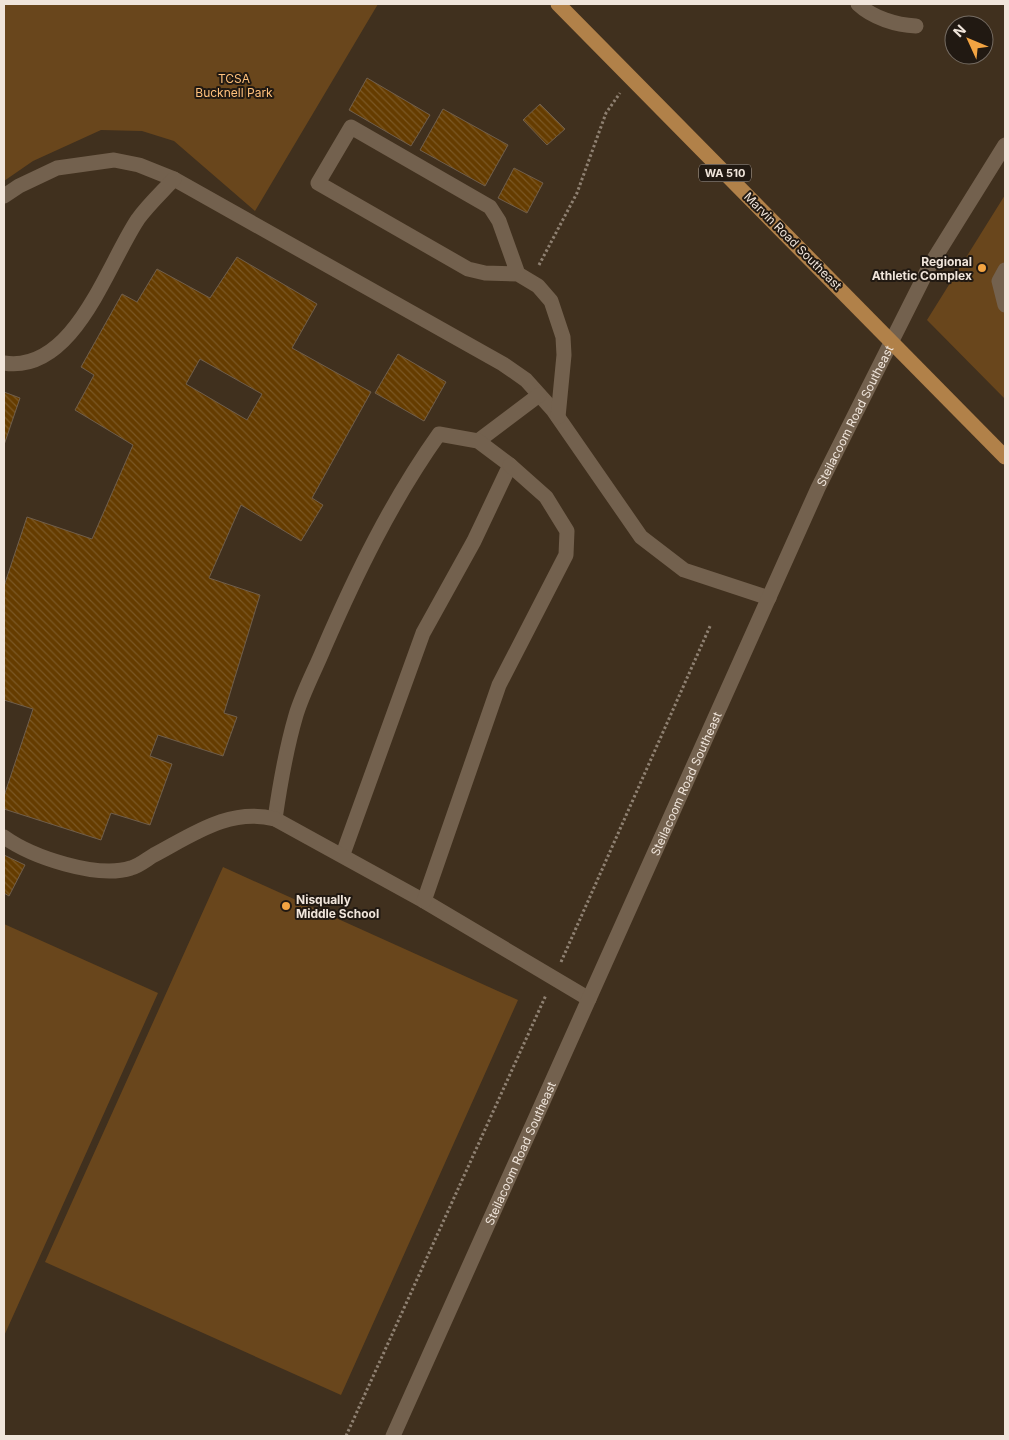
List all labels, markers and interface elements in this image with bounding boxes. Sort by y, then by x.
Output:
north arrow [944,15,994,65]
text: N [949,21,969,40]
park label: TCSA Bucknell Park [195,71,273,100]
road number: WA 510 [699,164,751,182]
street label: Marvin Road Southeast [741,189,845,293]
place label: Regional Athletic Complex [872,254,972,283]
marker: Regional Athletic Complex [976,262,988,274]
street label: Steilacoom Road Southeast [813,343,896,489]
street label: Steilacoom Road Southeast [647,709,724,858]
place label: Nisqually Middle School [296,892,379,921]
marker: Nisqually Middle School [280,900,292,912]
street label: Steilacoom Road Southeast [481,1079,559,1227]

